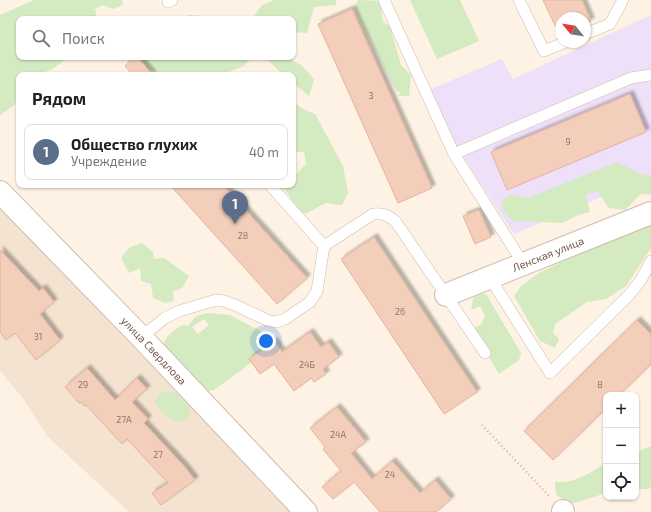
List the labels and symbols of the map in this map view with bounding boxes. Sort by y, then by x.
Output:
north arrow [555,12,591,48]
house number: 3 [368,90,374,101]
house number: 9 [565,136,571,147]
pin: 1 [222,191,248,224]
house number: 28 [238,230,248,241]
street label: Ленская улица [510,234,586,274]
house number: 26 [395,306,405,317]
street label: улица Свердлова [118,314,190,387]
house number: 31 [34,331,42,342]
your location [256,331,276,351]
house number: 24Б [299,359,315,370]
house number: 29 [78,379,88,390]
house number: 8 [597,379,603,390]
house number: 27А [116,414,132,425]
house number: 24А [330,429,346,440]
house number: 27 [153,449,163,460]
house number: 24 [385,469,396,480]

